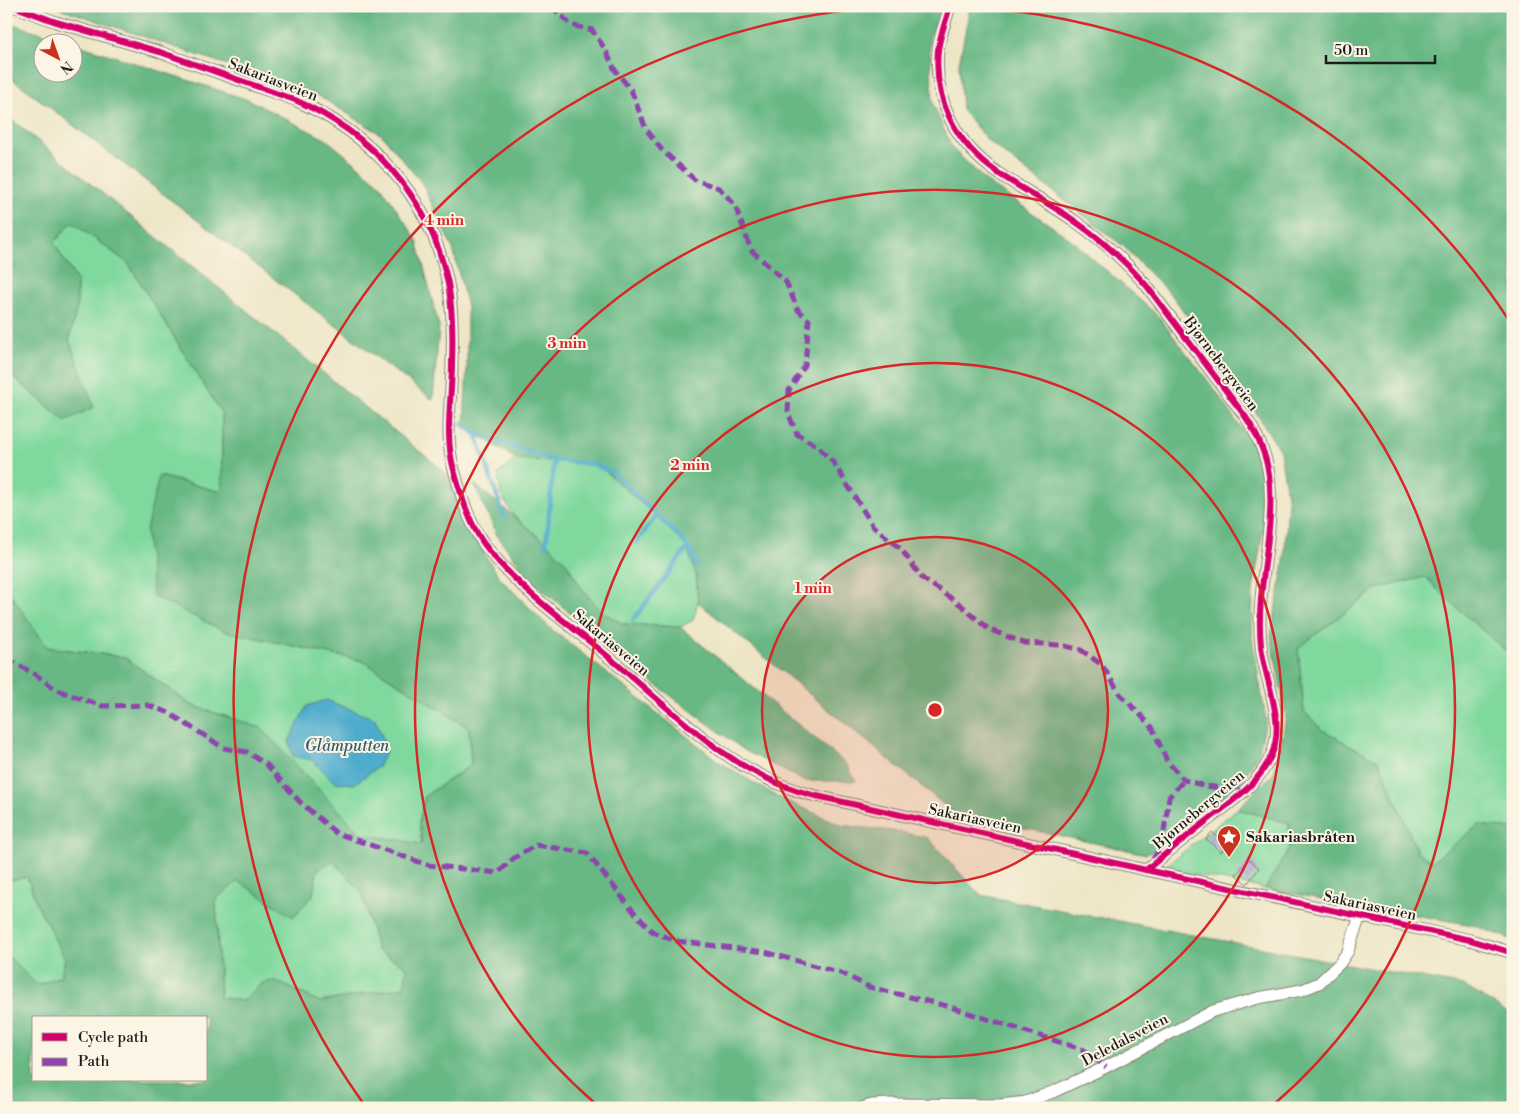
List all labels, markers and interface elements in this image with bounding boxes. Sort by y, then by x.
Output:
north arrow [32,32,82,82]
scale bar [1326,32,1435,64]
text: 50 m [1334,41,1368,60]
street label: Sakariasveien [225,54,321,106]
text: N [56,57,76,77]
text: 4 min [424,211,465,230]
street label: Bjørnebergveien [1179,312,1263,415]
text: 3 min [547,334,587,353]
text: 2 min [670,456,710,475]
text: 1 min [794,579,832,598]
street label: Sakariasveien [569,605,653,681]
centre of rings [926,701,944,719]
water label: Glåmputten [305,736,390,756]
street label: Bjørnebergveien [1149,766,1249,854]
street label: Sakariasveien [927,800,1023,838]
place icon: Sakariasbråten [1216,824,1242,858]
place label: Sakariasbråten [1246,828,1356,847]
street label: Sakariasveien [1322,887,1418,925]
street label: Deledalsveien [1079,1009,1171,1071]
legend [32,1016,208,1082]
text: Cycle path [78,1028,148,1047]
text: Path [78,1052,110,1071]

